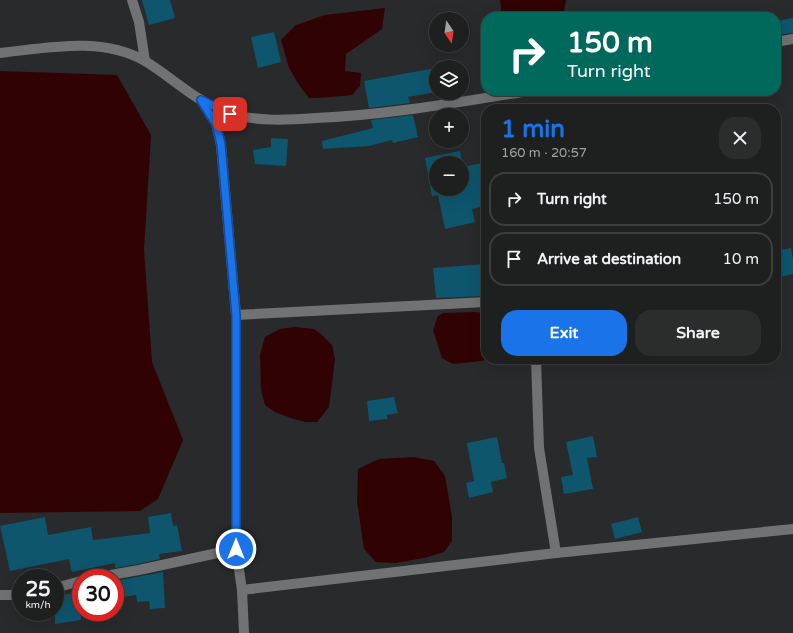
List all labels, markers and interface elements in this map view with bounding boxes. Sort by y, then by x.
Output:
north arrow [429,12,469,52]
map controls [429,12,469,196]
text: 150 m [567,26,653,60]
icon: right [501,28,553,80]
button: layers [429,60,469,100]
text: Turn right [567,60,651,82]
pin [213,97,247,131]
icon: arrive [219,103,241,125]
button: + [429,108,469,148]
text: 1 min [501,115,565,144]
button: close [719,117,761,159]
text: 160 m · 20:57 [501,145,587,161]
button: − [429,156,469,196]
icon: right [503,188,525,210]
text: Turn right [537,190,607,208]
text: 150 m [713,190,759,208]
icon: arrive [503,248,525,270]
text: Arrive at destination [537,250,681,268]
text: 10 m [722,250,759,268]
button: Exit [501,310,627,356]
button: Share [635,310,761,356]
position arrow [215,528,257,570]
speed limit sign: 30 [72,569,124,621]
text: 25 [25,578,51,602]
text: km/h [25,599,51,611]

